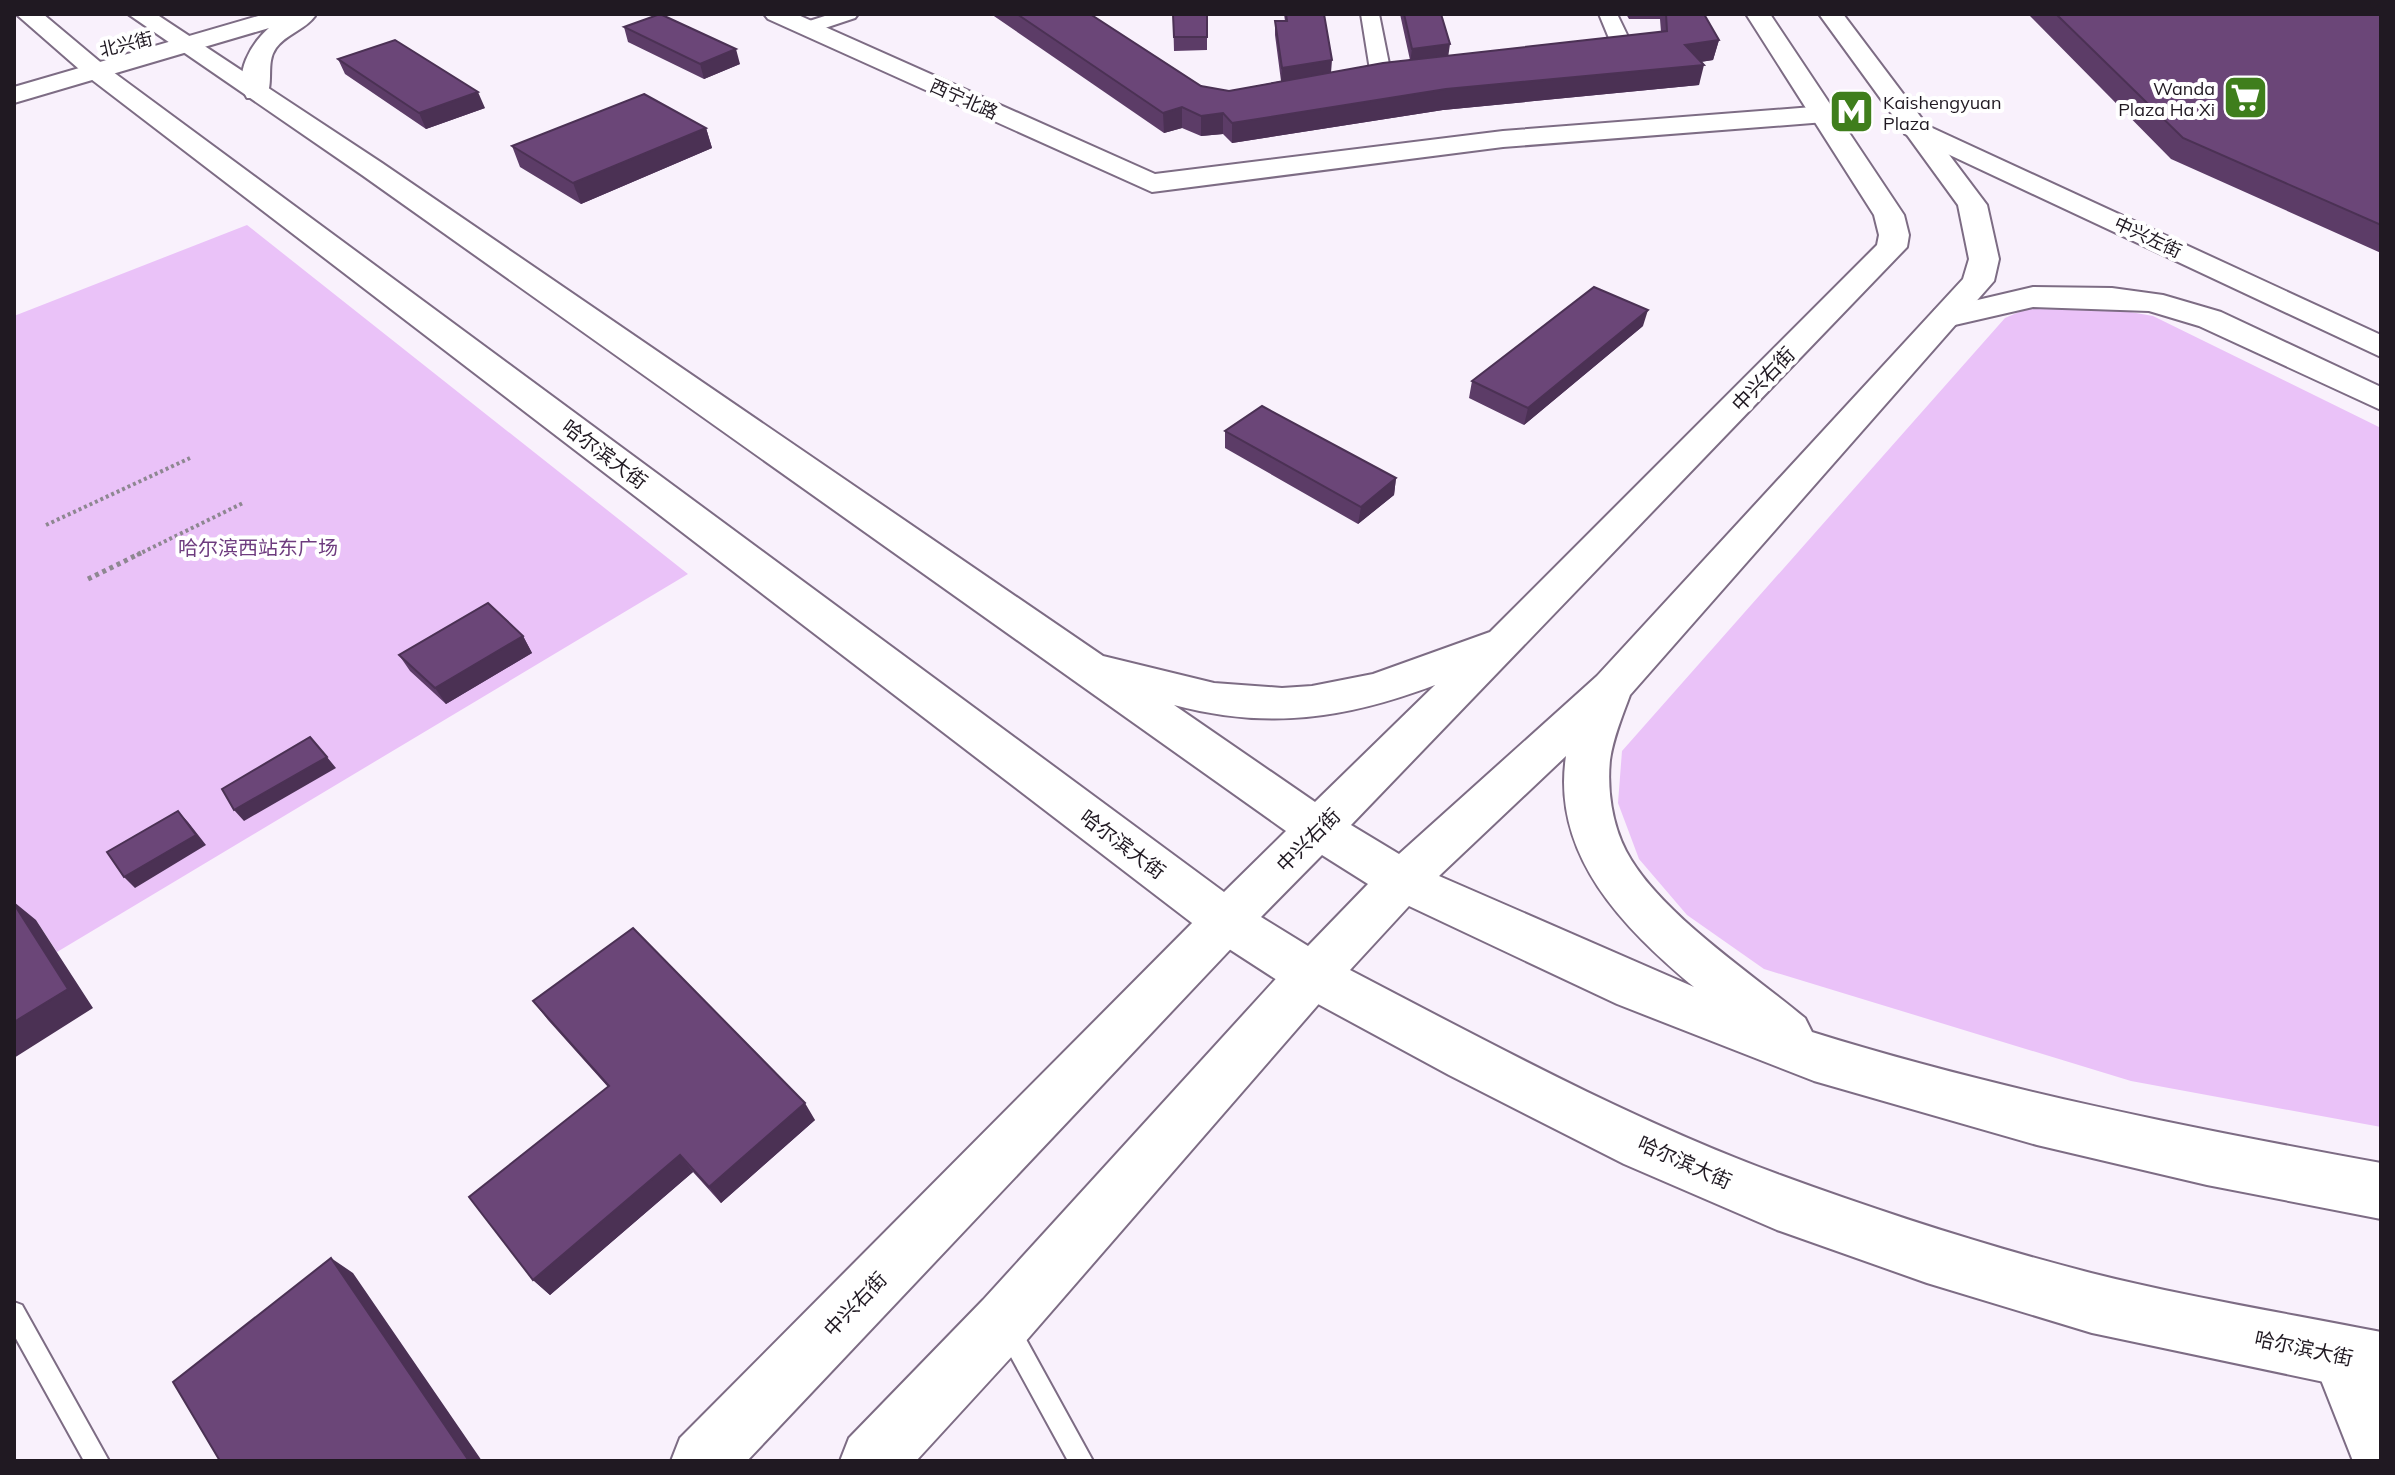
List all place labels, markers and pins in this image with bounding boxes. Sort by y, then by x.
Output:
supermarket icon: Wanda Plaza Ha Xi [2222,74,2270,122]
place label: Wanda Plaza Ha Xi [2118,77,2215,121]
metro station icon: Kaishengyuan Plaza [1828,88,1876,136]
place label: Kaishengyuan Plaza [1883,91,2001,135]

